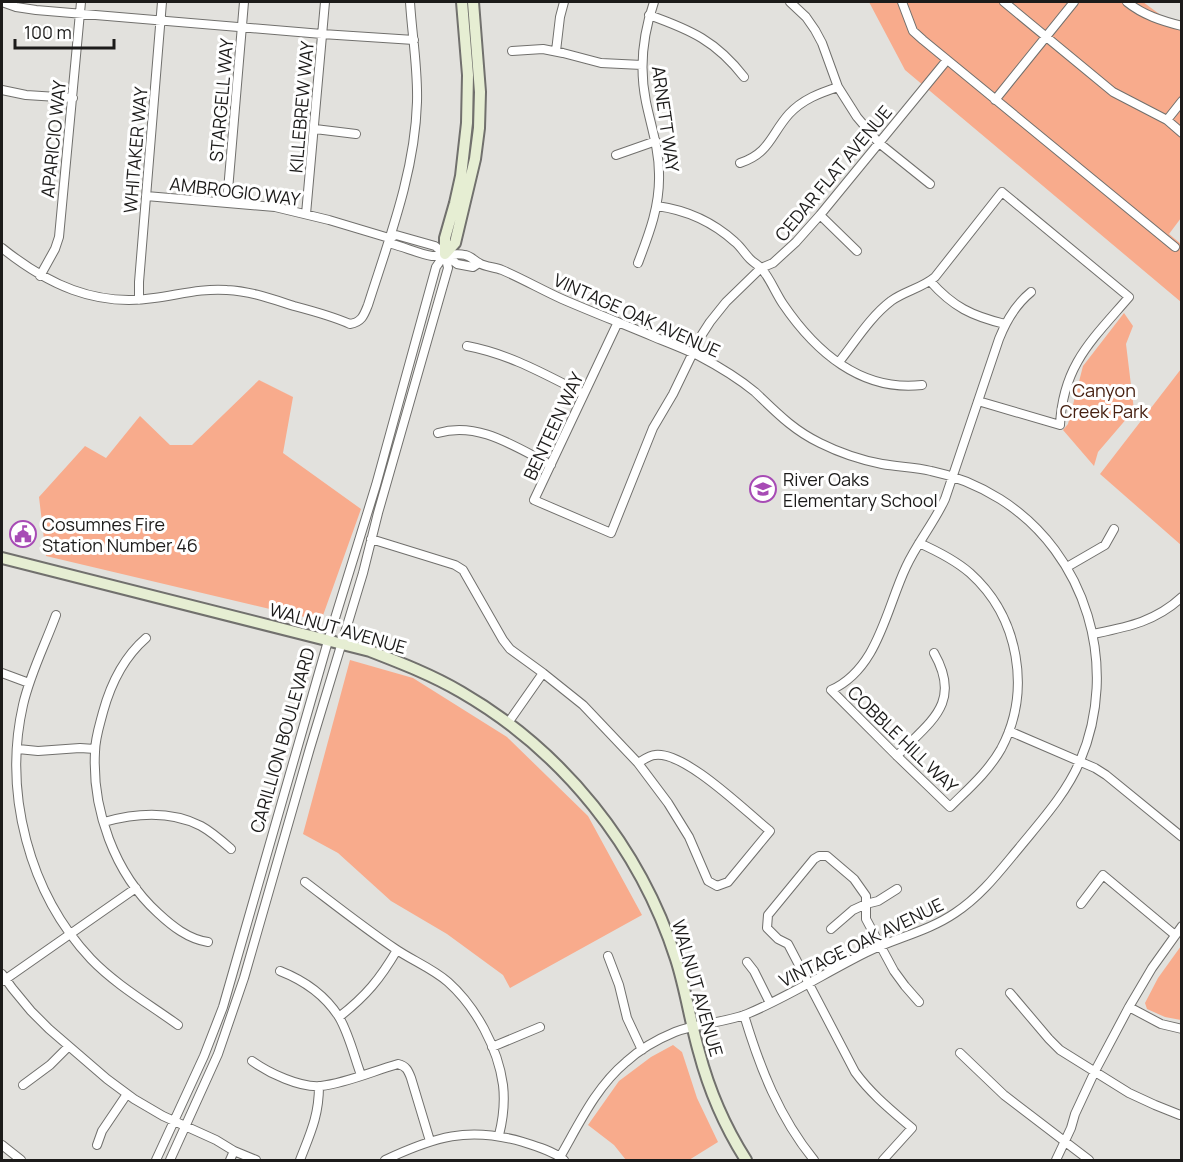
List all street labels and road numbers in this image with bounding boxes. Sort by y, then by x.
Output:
street label: STARGELL WAY [204,36,238,163]
street label: KILLEBREW WAY [283,39,319,174]
street label: ARNETT WAY [647,64,685,175]
street label: APARICIO WAY [35,78,71,199]
street label: WHITAKER WAY [118,85,153,214]
street label: CEDAR FLAT AVENUE [769,100,897,246]
street label: AMBROGIO WAY [168,171,303,211]
street label: VINTAGE OAK AVENUE [550,267,724,363]
street label: BENTEEN WAY [517,367,589,484]
street label: WALNUT AVENUE [267,597,409,659]
street label: CARILLION BOULEVARD [244,645,320,835]
street label: COBBLE HILL WAY [843,680,964,799]
street label: VINTAGE OAK AVENUE [775,892,947,992]
street label: WALNUT AVENUE [667,917,729,1059]

